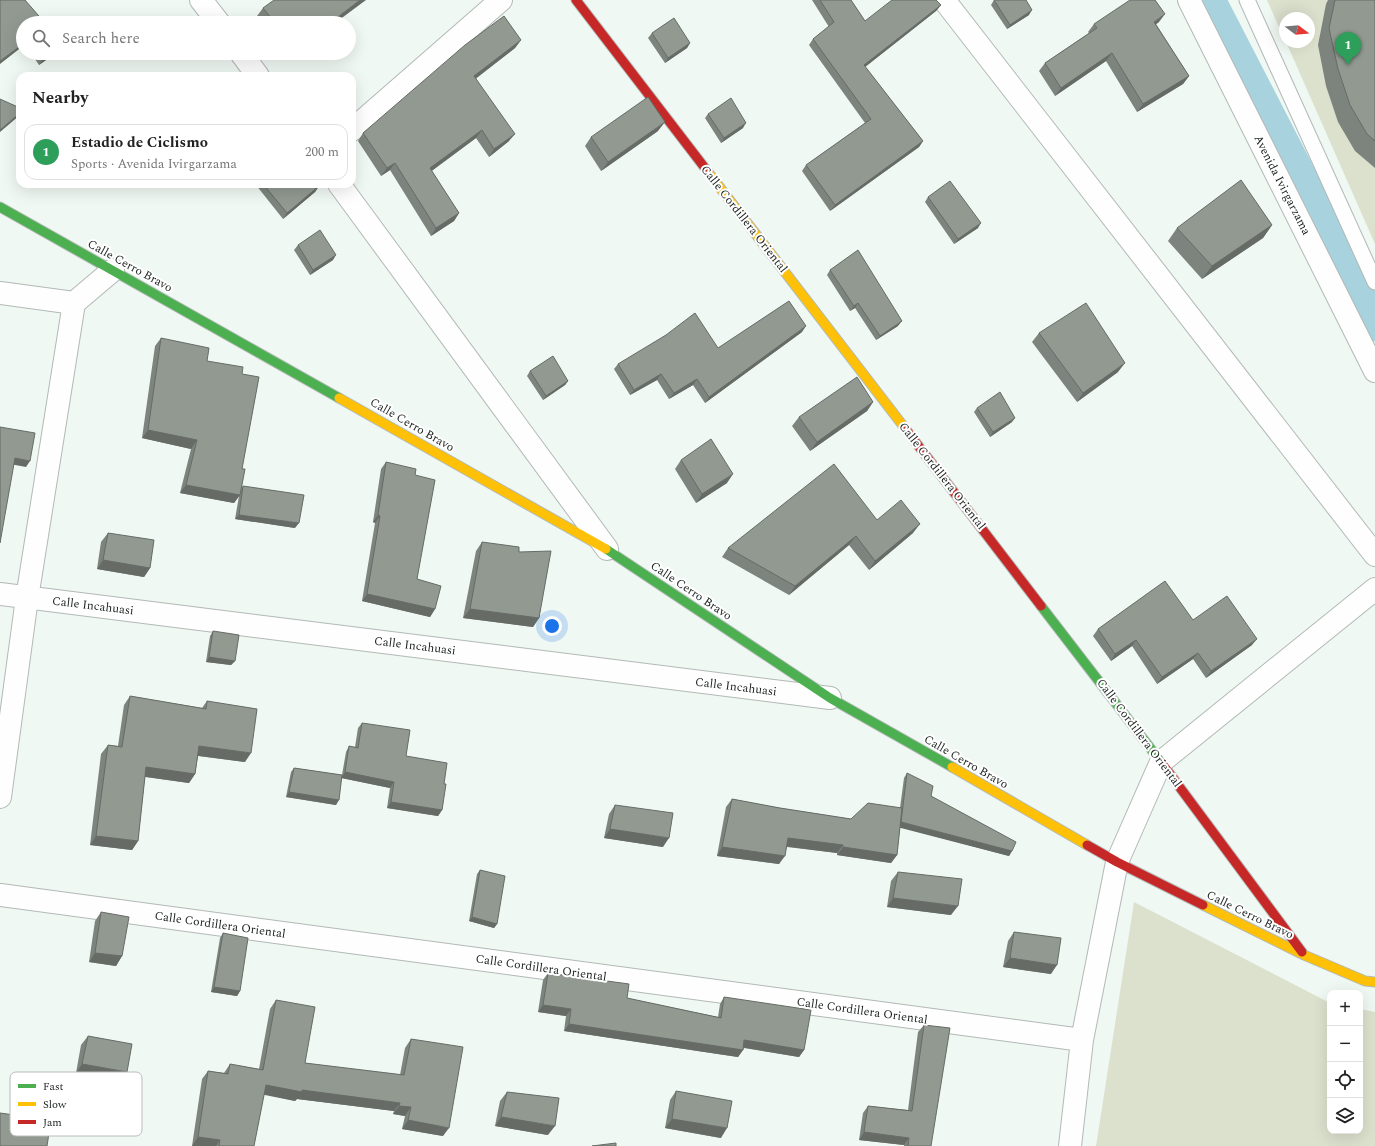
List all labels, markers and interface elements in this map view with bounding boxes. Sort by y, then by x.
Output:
north arrow [1279,12,1315,48]
search box [16,16,356,60]
icon: search [30,27,52,49]
text: Search here [62,27,140,50]
pin: 1 [1335,32,1361,65]
text: Nearby [32,85,88,111]
text: Estadio de Ciclismo [71,131,208,154]
street label: Avenida Ivirgarzama [1249,132,1316,238]
text: 1 [42,142,50,162]
text: 200 m [305,142,339,162]
text: Sports · Avenida Ivirgarzama [71,154,237,174]
street label: Calle Cordillera Oriental [696,161,792,277]
street label: Calle Cerro Bravo [84,235,176,297]
street label: Calle Cerro Bravo [366,393,458,457]
street label: Calle Cordillera Oriental [894,418,990,534]
street label: Calle Cerro Bravo [646,557,736,625]
street label: Calle Incahuasi [51,592,135,620]
your location [542,616,562,636]
street label: Calle Incahuasi [373,632,457,660]
street label: Calle Incahuasi [694,673,778,701]
street label: Calle Cordillera Oriental [1092,675,1186,791]
street label: Calle Cerro Bravo [920,730,1012,794]
street label: Calle Cerro Bravo [1203,886,1297,944]
street label: Calle Cordillera Oriental [153,906,287,944]
street label: Calle Cordillera Oriental [474,949,608,987]
map controls [1327,990,1363,1134]
button: + [1327,990,1363,1026]
street label: Calle Cordillera Oriental [795,992,929,1030]
button: − [1327,1026,1363,1062]
button: locate [1327,1062,1363,1098]
legend [10,1072,142,1136]
text: Fast [43,1078,64,1095]
text: Slow [43,1096,67,1113]
button: layers [1327,1098,1363,1134]
text: Jam [43,1114,62,1131]

